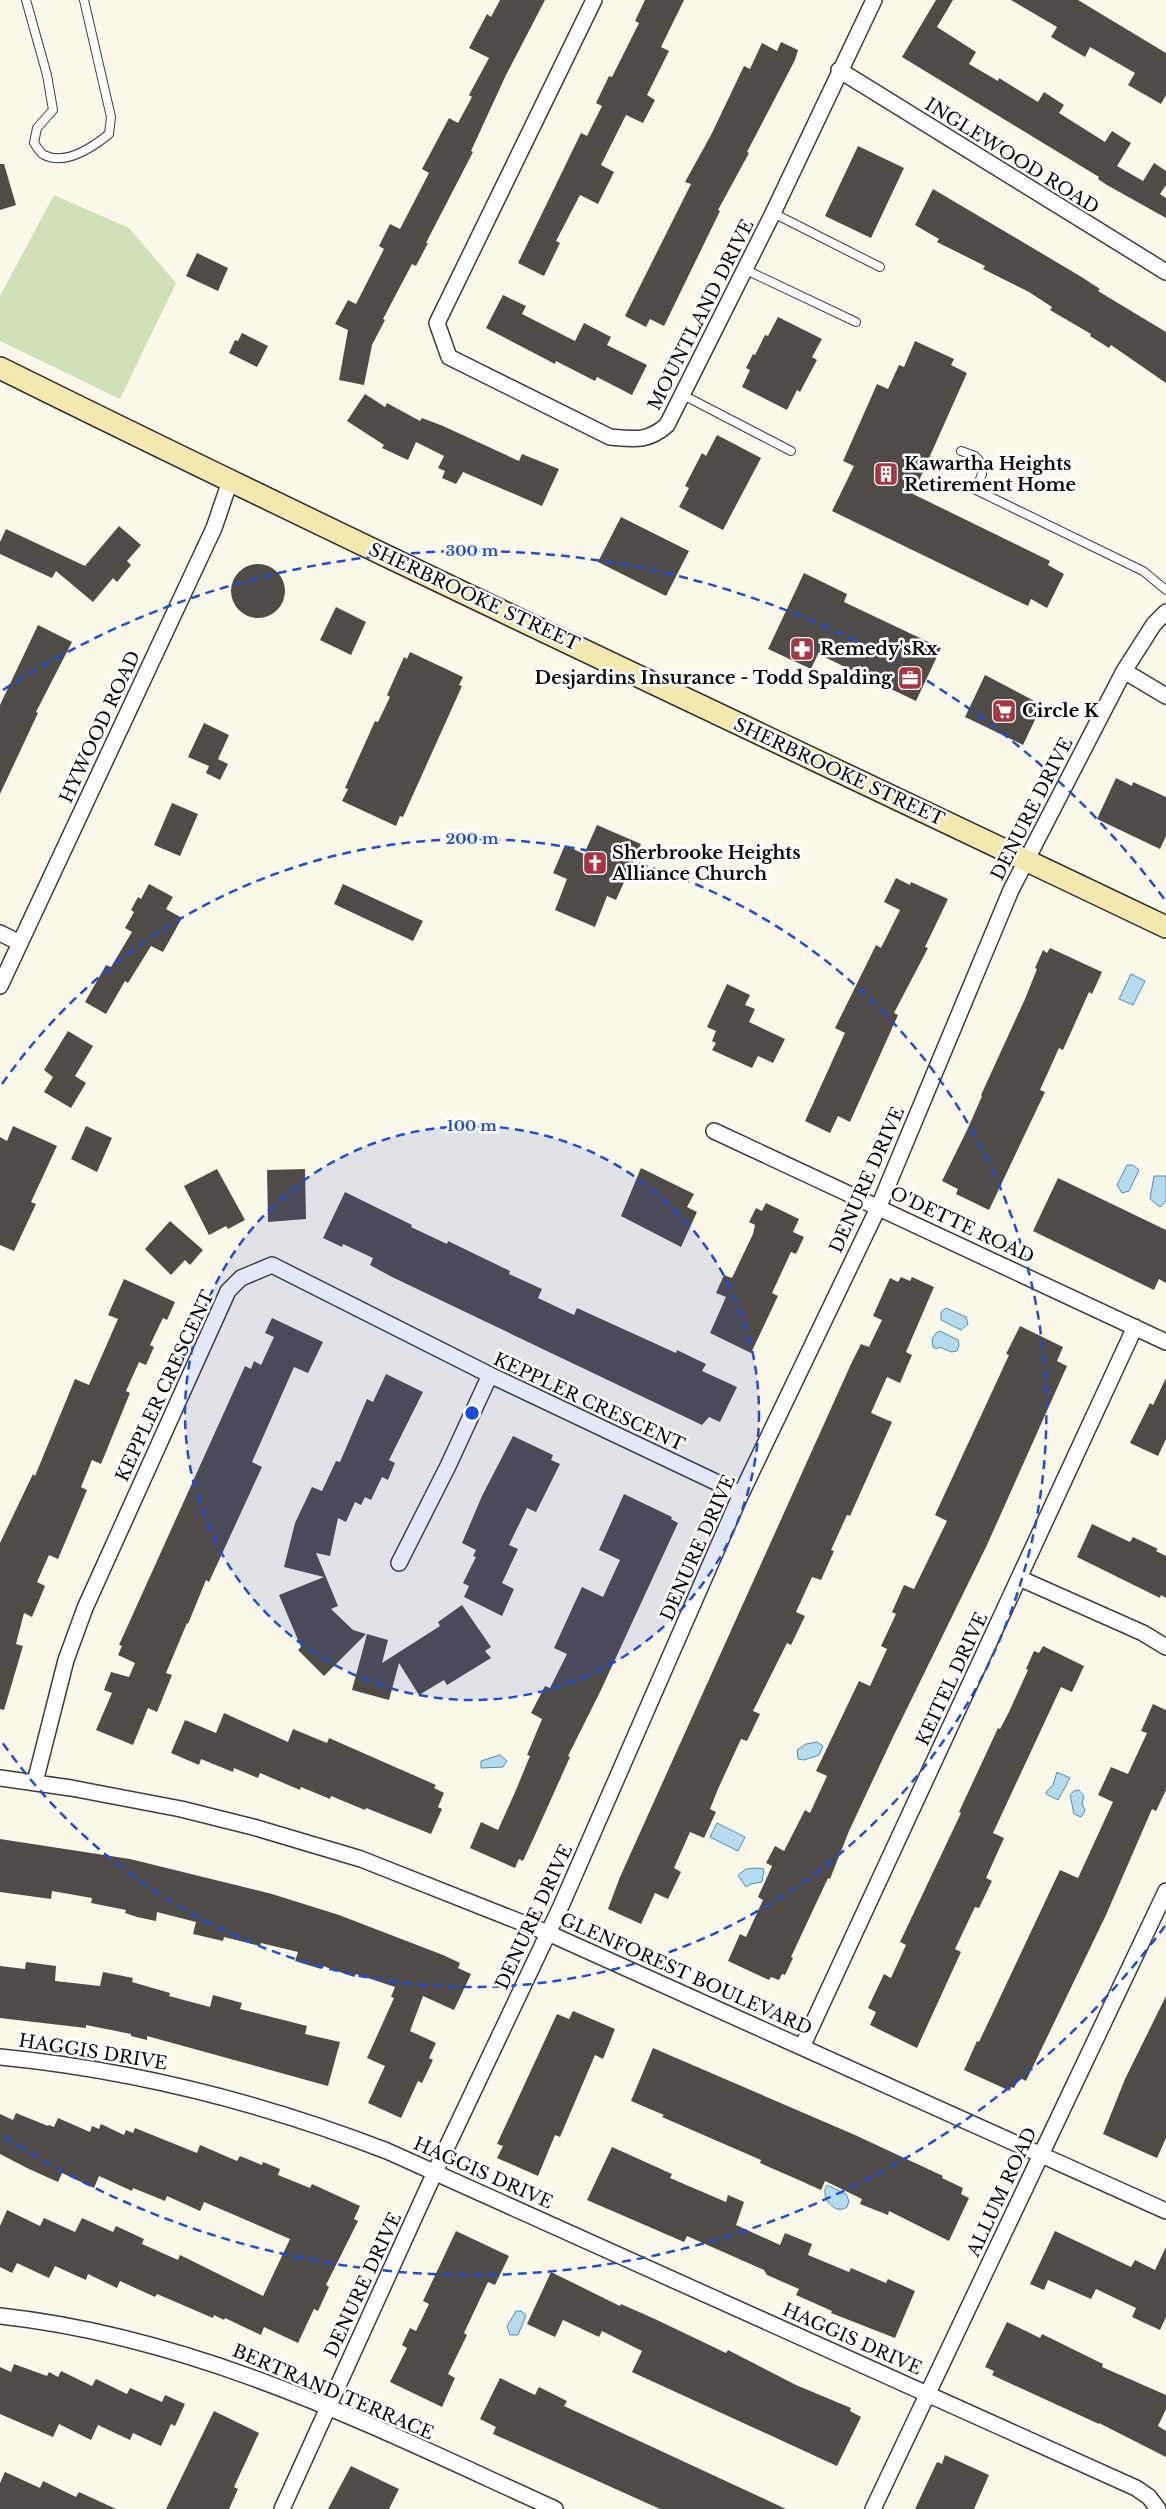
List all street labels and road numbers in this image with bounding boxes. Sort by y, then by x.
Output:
street label: INGLEWOOD ROAD [921,93,1103,219]
street label: MOUNTLAND DRIVE [643,216,759,414]
street label: SHERBROOKE STREET [365,538,583,656]
street label: HYWOOD ROAD [55,647,145,807]
street label: SHERBROOKE STREET [730,713,948,831]
street label: DENURE DRIVE [986,734,1078,884]
street label: DENURE DRIVE [825,1104,909,1256]
street label: O'DETTE ROAD [886,1182,1038,1268]
street label: KEPPLER CRESCENT [111,1287,219,1485]
street label: KEPPLER CRESCENT [490,1348,688,1456]
street label: DENURE DRIVE [656,1472,740,1624]
street label: KEITEL DRIVE [912,1609,992,1749]
street label: DENURE DRIVE [491,1841,577,1993]
street label: GLENFOREST BOULEVARD [556,1908,816,2040]
street label: HAGGIS DRIVE [17,2029,169,2075]
street label: ALLUM ROAD [962,2124,1042,2261]
street label: HAGGIS DRIVE [410,2132,556,2214]
street label: DENURE DRIVE [320,2209,406,2361]
street label: HAGGIS DRIVE [779,2298,925,2380]
street label: BERTRAND TERRACE [229,2340,437,2444]

